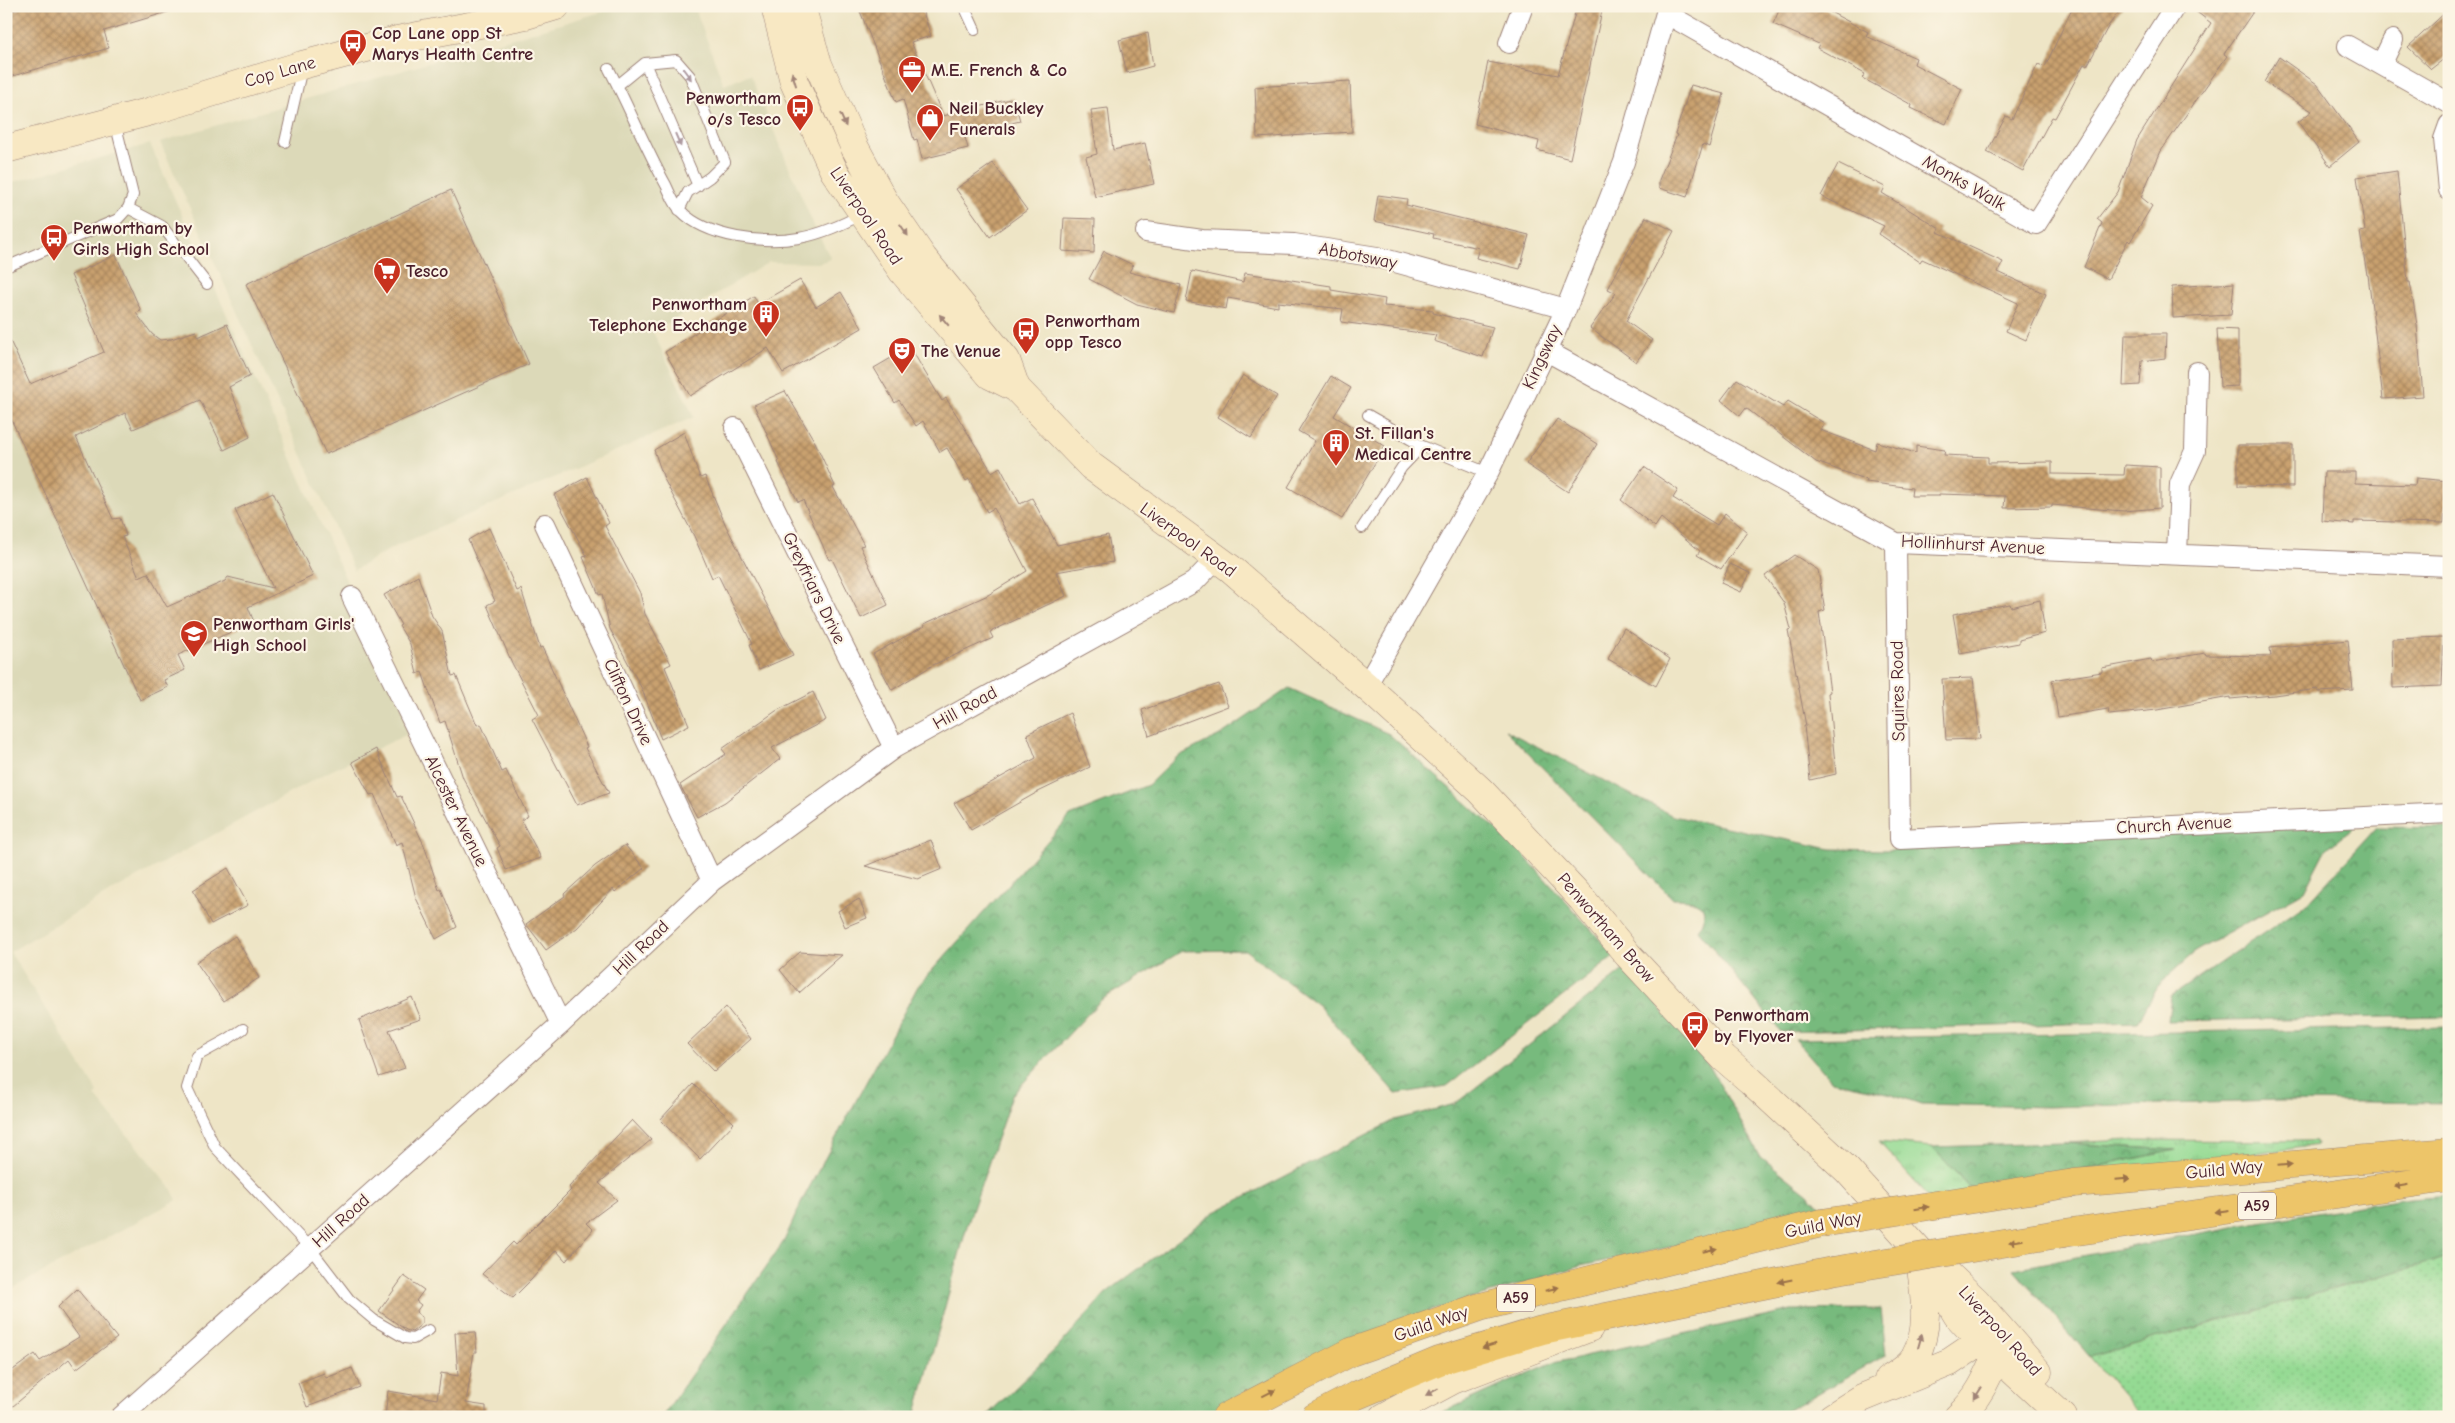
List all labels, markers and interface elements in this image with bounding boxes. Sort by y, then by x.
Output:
place label: Cop Lane opp St Marys Health Centre [372,23,533,65]
bus stop icon: Cop Lane opp St Marys Health Centre [338,28,368,67]
street label: Cop Lane [242,52,318,92]
office icon: M.E. French & Co [897,55,927,94]
place label: M.E. French & Co [931,60,1067,81]
one-way arrow [682,67,692,81]
one-way arrow [790,71,798,86]
place label: Penwortham o/s Tesco [686,88,781,130]
bus stop icon: Penwortham o/s Tesco [785,93,815,132]
place label: Neil Buckley Funerals [949,98,1044,140]
shop icon: Neil Buckley Funerals [915,103,945,142]
one-way arrow [839,113,847,127]
one-way arrow [675,133,683,147]
street label: Monks Walk [1918,151,2010,216]
street label: Liverpool Road [825,163,907,269]
place label: Penwortham by Girls High School [73,218,209,260]
bus stop icon: Penwortham by Girls High School [39,223,69,262]
one-way arrow [899,224,909,237]
street label: Abbotsway [1317,238,1400,274]
supermarket icon: Tesco [372,256,402,295]
place label: Tesco [406,261,448,282]
place label: Penwortham Telephone Exchange [589,294,747,336]
building icon: Penwortham Telephone Exchange [751,299,781,338]
place label: Penwortham opp Tesco [1045,311,1140,353]
one-way arrow [938,314,949,327]
bus stop icon: Penwortham opp Tesco [1011,316,1041,355]
street label: Kingsway [1518,320,1566,393]
theatre icon: The Venue [887,336,917,375]
place label: The Venue [921,341,1001,362]
place label: St. Fillan's Medical Centre [1355,423,1471,465]
building icon: St. Fillan's Medical Centre [1321,428,1351,467]
street label: Liverpool Road [1136,498,1240,582]
street label: Greyfriars Drive [778,529,850,647]
street label: Hollinhurst Avenue [1901,531,2045,559]
place label: Penwortham Girls' High School [213,614,355,656]
school or university icon: Penwortham Girls' High School [179,619,209,658]
street label: Squires Road [1887,640,1909,742]
street label: Clifton Drive [599,655,657,749]
street label: Hill Road [929,682,1001,734]
street label: Alcester Avenue [420,752,492,870]
street label: Church Avenue [2116,811,2232,839]
street label: Penwortham Brow [1553,869,1660,987]
street label: Hill Road [609,916,673,980]
place label: Penwortham by Flyover [1714,1005,1809,1047]
bus stop icon: Penwortham by Flyover [1680,1010,1710,1049]
street label: Guild Way [2185,1156,2264,1184]
one-way arrow [2277,1160,2293,1168]
one-way arrow [2115,1175,2131,1183]
one-way arrow [2392,1182,2408,1190]
street label: Hill Road [308,1190,374,1252]
road number: A59 [2238,1192,2276,1220]
one-way arrow [1914,1203,1930,1211]
street label: Guild Way [1783,1207,1864,1243]
one-way arrow [2214,1207,2230,1215]
one-way arrow [2008,1237,2024,1245]
one-way arrow [1702,1246,1717,1254]
one-way arrow [1777,1277,1792,1285]
street label: Liverpool Road [1954,1282,2046,1380]
road number: A59 [1497,1285,1535,1312]
one-way arrow [1544,1285,1559,1293]
street label: Guild Way [1391,1301,1472,1347]
one-way arrow [1916,1334,1924,1349]
one-way arrow [1482,1342,1497,1350]
one-way arrow [1974,1387,1983,1400]
one-way arrow [1424,1388,1439,1396]
one-way arrow [1262,1389,1276,1397]

